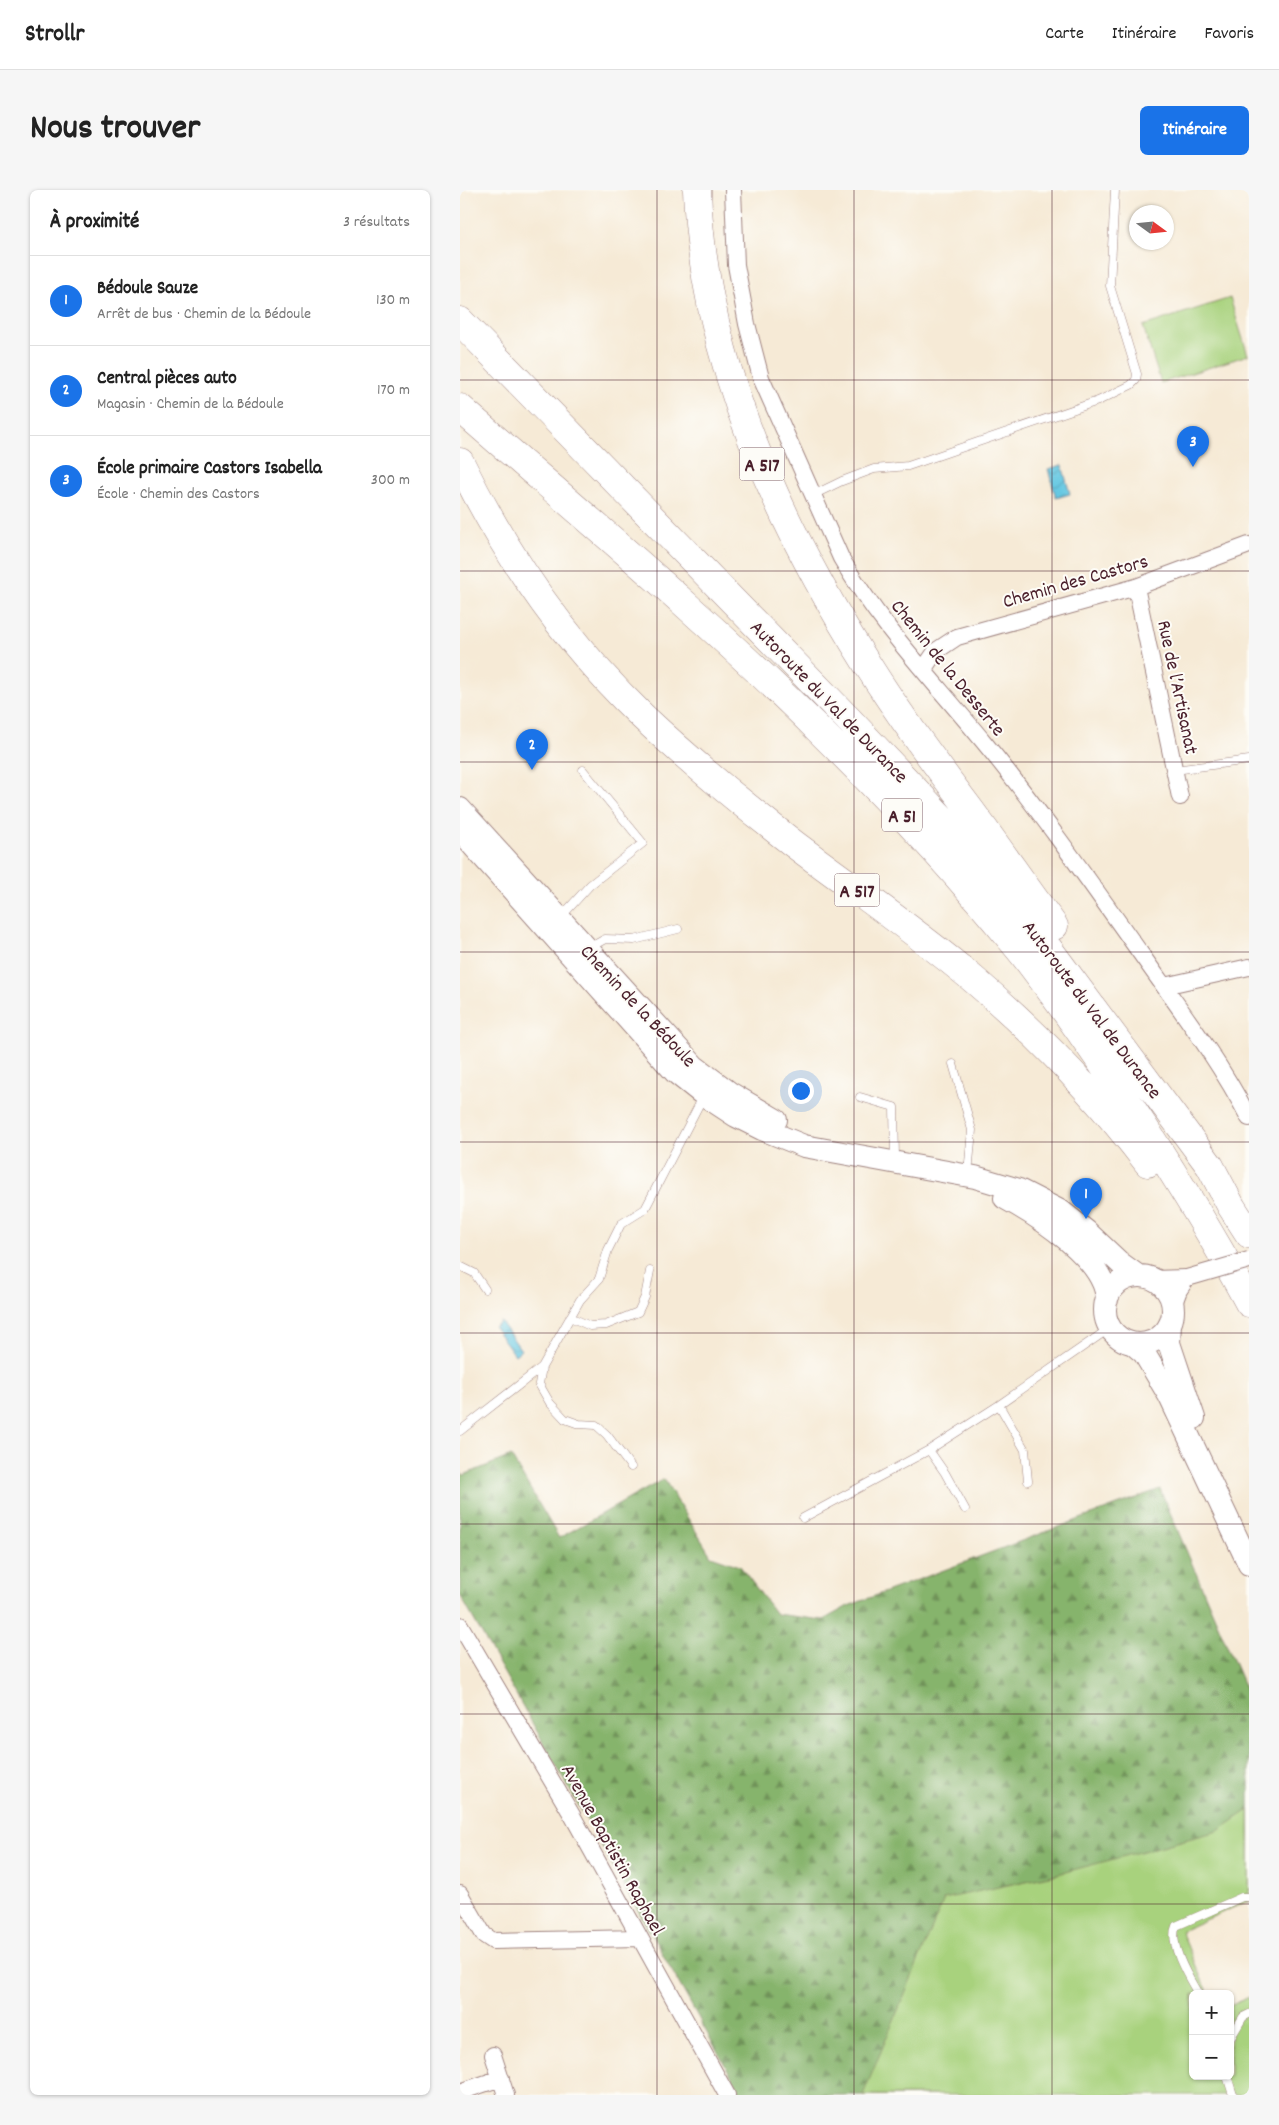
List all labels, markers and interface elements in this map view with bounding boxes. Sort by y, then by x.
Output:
text: Strollr [25,18,84,52]
text: Carte [1045,22,1084,47]
text: Itinéraire [1112,22,1176,47]
text: Favoris [1204,22,1254,47]
text: Nous trouver [30,105,200,155]
button: Itinéraire [1140,106,1249,155]
north arrow [1129,205,1174,250]
text: À proximité [50,208,139,238]
text: 3 résultats [343,211,410,234]
text: Bédoule Sauze [97,276,198,303]
text: 1 [64,289,68,312]
text: 130 m [376,289,410,312]
text: Arrêt de bus · Chemin de la Bédoule [97,303,311,326]
text: Central pièces auto [97,366,237,393]
text: 2 [63,379,70,402]
text: 170 m [377,379,410,402]
text: Magasin · Chemin de la Bédoule [97,393,284,416]
pin: 3 [1177,426,1209,467]
road number: A 517 [740,448,784,480]
text: École primaire Castors Isabella [97,456,322,483]
text: 3 [62,469,70,492]
text: 300 m [371,469,410,492]
text: École · Chemin des Castors [97,483,260,506]
street label: Chemin des Castors [1000,549,1152,617]
street label: Chemin de la Desserte [883,594,1011,743]
street label: Autoroute du Val de Durance [742,615,913,791]
street label: Rue de l’Artisanat [1148,618,1204,757]
pin: 2 [516,729,548,770]
road number: A 51 [882,798,922,832]
road number: A 517 [834,874,880,906]
street label: Autoroute du Val de Durance [1014,916,1167,1106]
street label: Chemin de la Bédoule [572,939,701,1075]
your location [788,1078,814,1104]
pin: 1 [1070,1178,1102,1219]
street label: Avenue Baptistin Raphael [553,1760,670,1941]
map controls [1189,1990,1234,2080]
button: + [1189,1990,1234,2035]
button: − [1189,2035,1234,2080]

